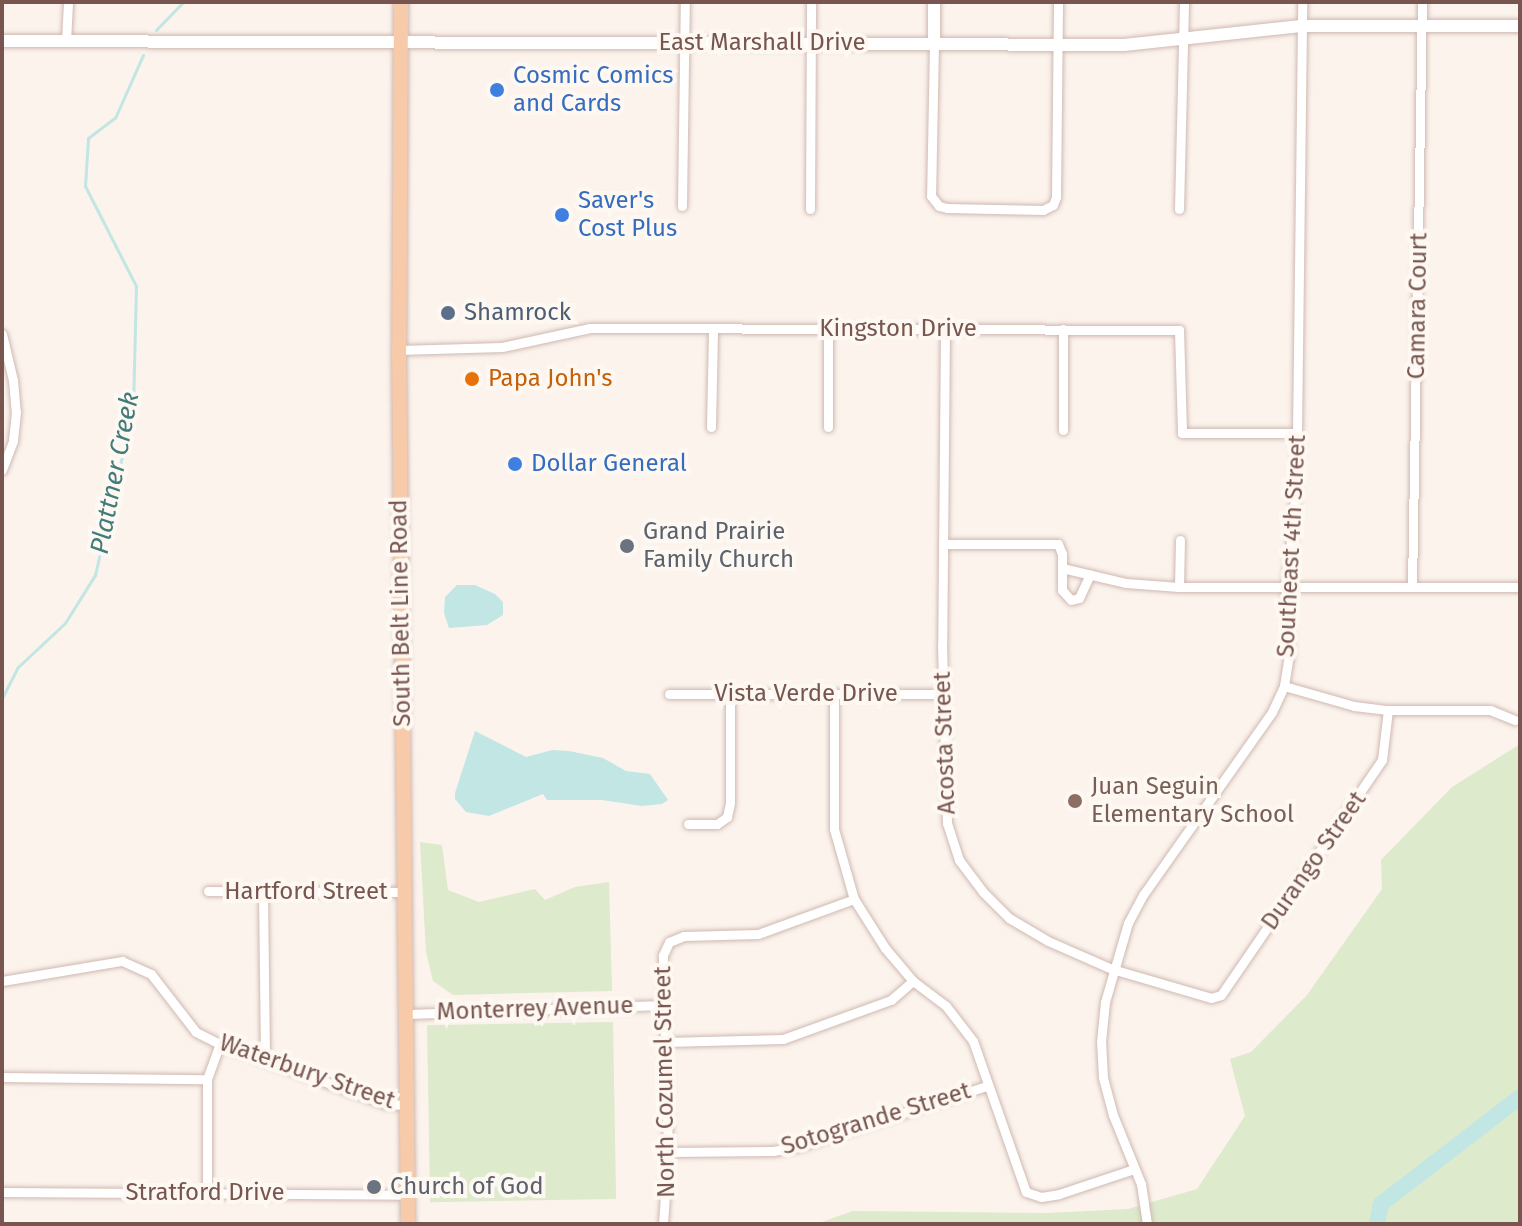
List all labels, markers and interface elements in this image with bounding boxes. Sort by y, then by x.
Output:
street label: East Marshall Drive [658,29,866,57]
place label: Cosmic Comics and Cards [513,62,673,118]
marker: Cosmic Comics and Cards [488,81,506,99]
place label: Saver's Cost Plus [578,187,677,243]
marker: Saver's Cost Plus [553,206,571,224]
street label: Camara Court [1402,232,1434,380]
place label: Shamrock [464,299,571,327]
marker: Shamrock [439,304,457,322]
street label: Kingston Drive [819,315,977,343]
place label: Papa John's [488,365,613,393]
marker: Papa John's [463,370,481,388]
water label: Plattner Creek [84,389,146,557]
street label: Southeast 4th Street [1272,434,1312,658]
place label: Dollar General [531,450,687,478]
marker: Dollar General [506,455,524,473]
street label: South Belt Line Road [385,499,417,727]
place label: Grand Prairie Family Church [643,518,794,574]
marker: Grand Prairie Family Church [618,537,636,555]
street label: Acosta Street [928,671,962,815]
street label: Vista Verde Drive [714,680,898,708]
place label: Juan Seguin Elementary School [1091,773,1294,829]
street label: Durango Street [1256,786,1372,936]
marker: Juan Seguin Elementary School [1066,792,1084,810]
street label: Hartford Street [224,878,388,906]
street label: North Cozumel Street [649,966,681,1198]
street label: Monterrey Avenue [436,991,634,1027]
street label: Waterbury Street [216,1029,398,1115]
street label: Sotogrande Street [778,1077,974,1161]
place label: Church of God [390,1173,544,1201]
marker: Church of God [365,1178,383,1196]
street label: Stratford Drive [125,1179,285,1207]

